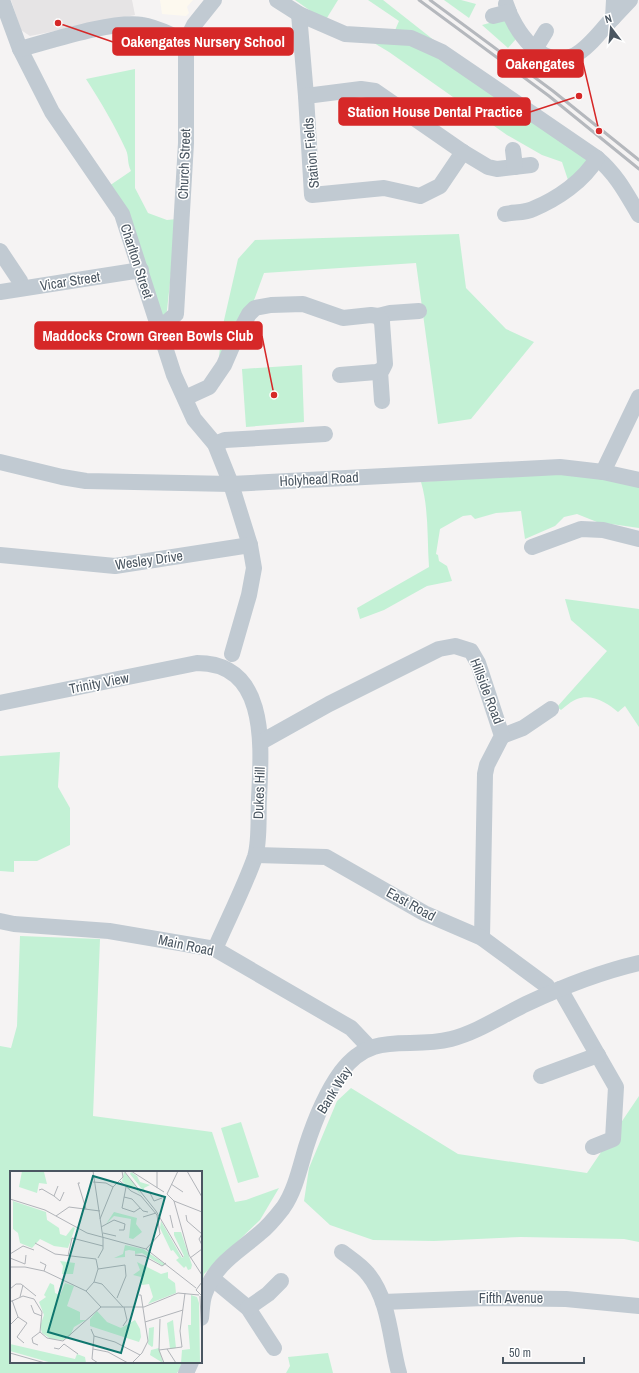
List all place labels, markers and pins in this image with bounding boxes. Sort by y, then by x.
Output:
callout: Oakengates Nursery School [113,28,293,55]
callout: Oakengates [498,50,583,77]
callout: Station House Dental Practice [339,98,530,125]
callout: Maddocks Crown Green Bowls Club [35,322,262,349]

